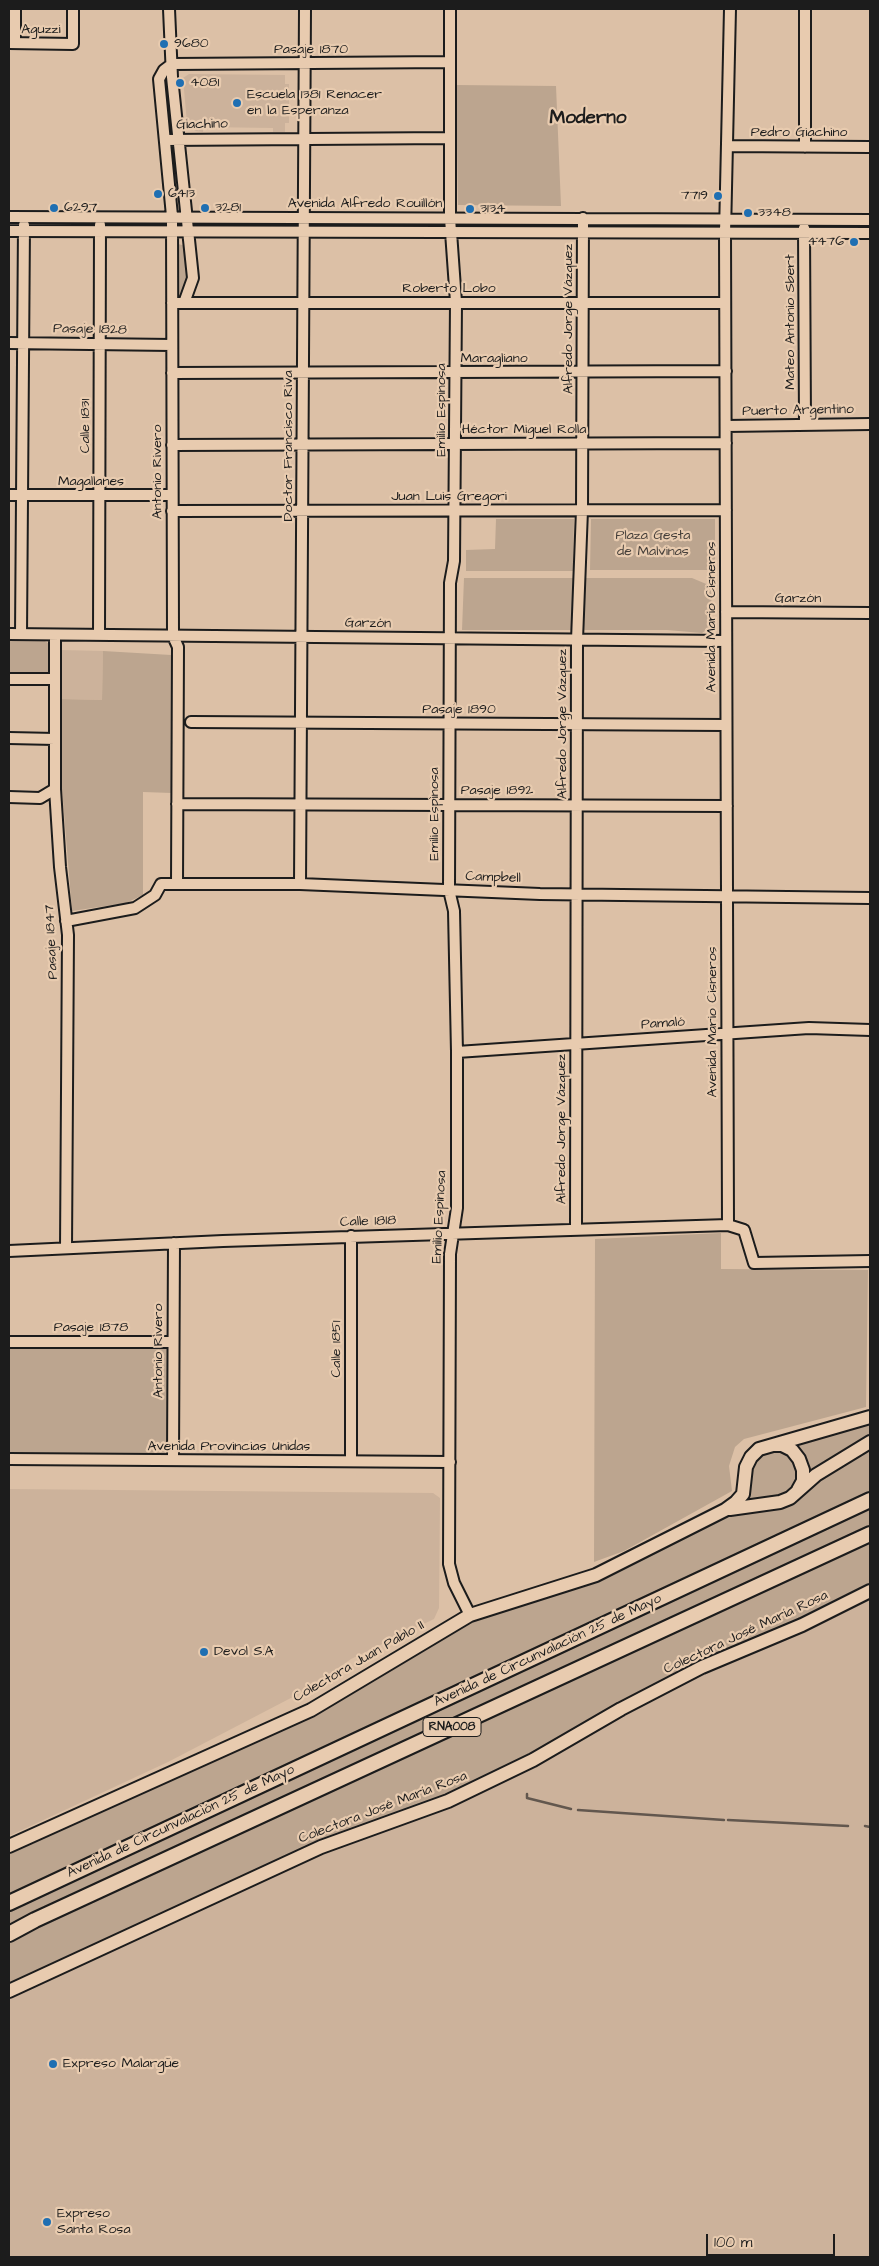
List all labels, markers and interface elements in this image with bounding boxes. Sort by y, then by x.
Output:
street label: Aguzzi [21,22,61,38]
place label: 9680 [174,36,209,52]
marker: 9680 [158,38,170,50]
street label: Pasaje 1870 [274,42,348,58]
place label: 4081 [190,75,219,91]
marker: 4081 [174,77,186,89]
place label: Escuela 1381 Renacer en la Esperanza [247,87,382,120]
marker: Escuela 1381 Renacer en la Esperanza [231,97,243,109]
district label: Moderno [549,108,627,130]
street label: Giachino [176,116,228,134]
street label: Pedro Giachino [751,125,847,141]
place label: 6413 [168,186,195,202]
marker: 6413 [152,188,164,200]
place label: 7719 [681,188,708,204]
marker: 7719 [712,190,724,202]
street label: Avenida Alfredo Rouillón [288,196,442,212]
place label: 6297 [64,200,97,216]
place label: 3281 [215,200,241,216]
place label: 3134 [480,201,506,217]
marker: 6297 [48,202,60,214]
marker: 3281 [199,202,211,214]
marker: 3134 [464,203,476,215]
place label: 3348 [758,205,791,221]
marker: 3348 [742,207,754,219]
place label: 4476 [808,234,844,250]
marker: 4476 [848,236,860,248]
street label: Alfredo Jorge Vázquez [561,244,577,394]
street label: Mateo Antonio Sbert [783,254,799,390]
street label: Roberto Lobo [402,281,496,297]
street label: Pasaje 1828 [53,321,127,339]
street label: Maragliano [460,351,528,367]
street label: Emilio Espinosa [434,363,450,457]
street label: Doctor Francisco Riva [281,370,297,522]
street label: Calle 1831 [78,399,94,453]
street label: Puerto Argentino [742,402,854,420]
street label: Héctor Miguel Rolla [462,422,586,438]
street label: Antonio Rivero [150,425,166,519]
street label: Magallanes [58,474,124,490]
street label: Juan Luis Gregori [391,489,507,505]
park label: Plaza Gesta de Malvinas [616,528,690,560]
street label: Avenida Mario Cisneros [704,541,720,693]
street label: Garzón [775,591,821,607]
street label: Garzón [345,615,391,633]
street label: Alfredo Jorge Vázquez [555,649,571,799]
street label: Pasaje 1890 [422,702,496,718]
street label: Emilio Espinosa [427,767,443,861]
street label: Pasaje 1892 [461,783,533,799]
street label: Campbell [465,869,521,887]
street label: Pasaje 1847 [42,904,62,980]
street label: Avenida Mario Cisneros [705,946,721,1098]
street label: Pamaló [640,1014,686,1034]
street label: Alfredo Jorge Vázquez [554,1054,570,1204]
street label: Emilio Espinosa [429,1170,451,1264]
street label: Calle 1818 [340,1213,396,1231]
street label: Antonio Rivero [151,1304,167,1398]
street label: Pasaje 1878 [54,1320,128,1336]
street label: Calle 1851 [329,1320,345,1378]
street label: Avenida Provincias Unidas [148,1439,310,1455]
street label: Colectora José María Rosa [661,1588,831,1678]
street label: Avenida de Circunvalación 25 de Mayo [432,1591,664,1711]
street label: Colectora Juan Pablo II [291,1618,427,1706]
place label: Devol S.A [214,1644,274,1660]
marker: Devol S.A [198,1646,210,1658]
road number: RNA008 [423,1718,481,1736]
street label: Avenida de Circunvalación 25 de Mayo [65,1762,297,1882]
street label: Colectora José María Rosa [296,1768,470,1848]
place label: Expreso Malargüe [63,2056,179,2072]
marker: Expreso Malargüe [47,2058,59,2070]
place label: Expreso Santa Rosa [57,2206,131,2238]
marker: Expreso Santa Rosa [41,2216,53,2228]
scale bar [709,2224,838,2256]
text: 100 m [714,2232,753,2253]

